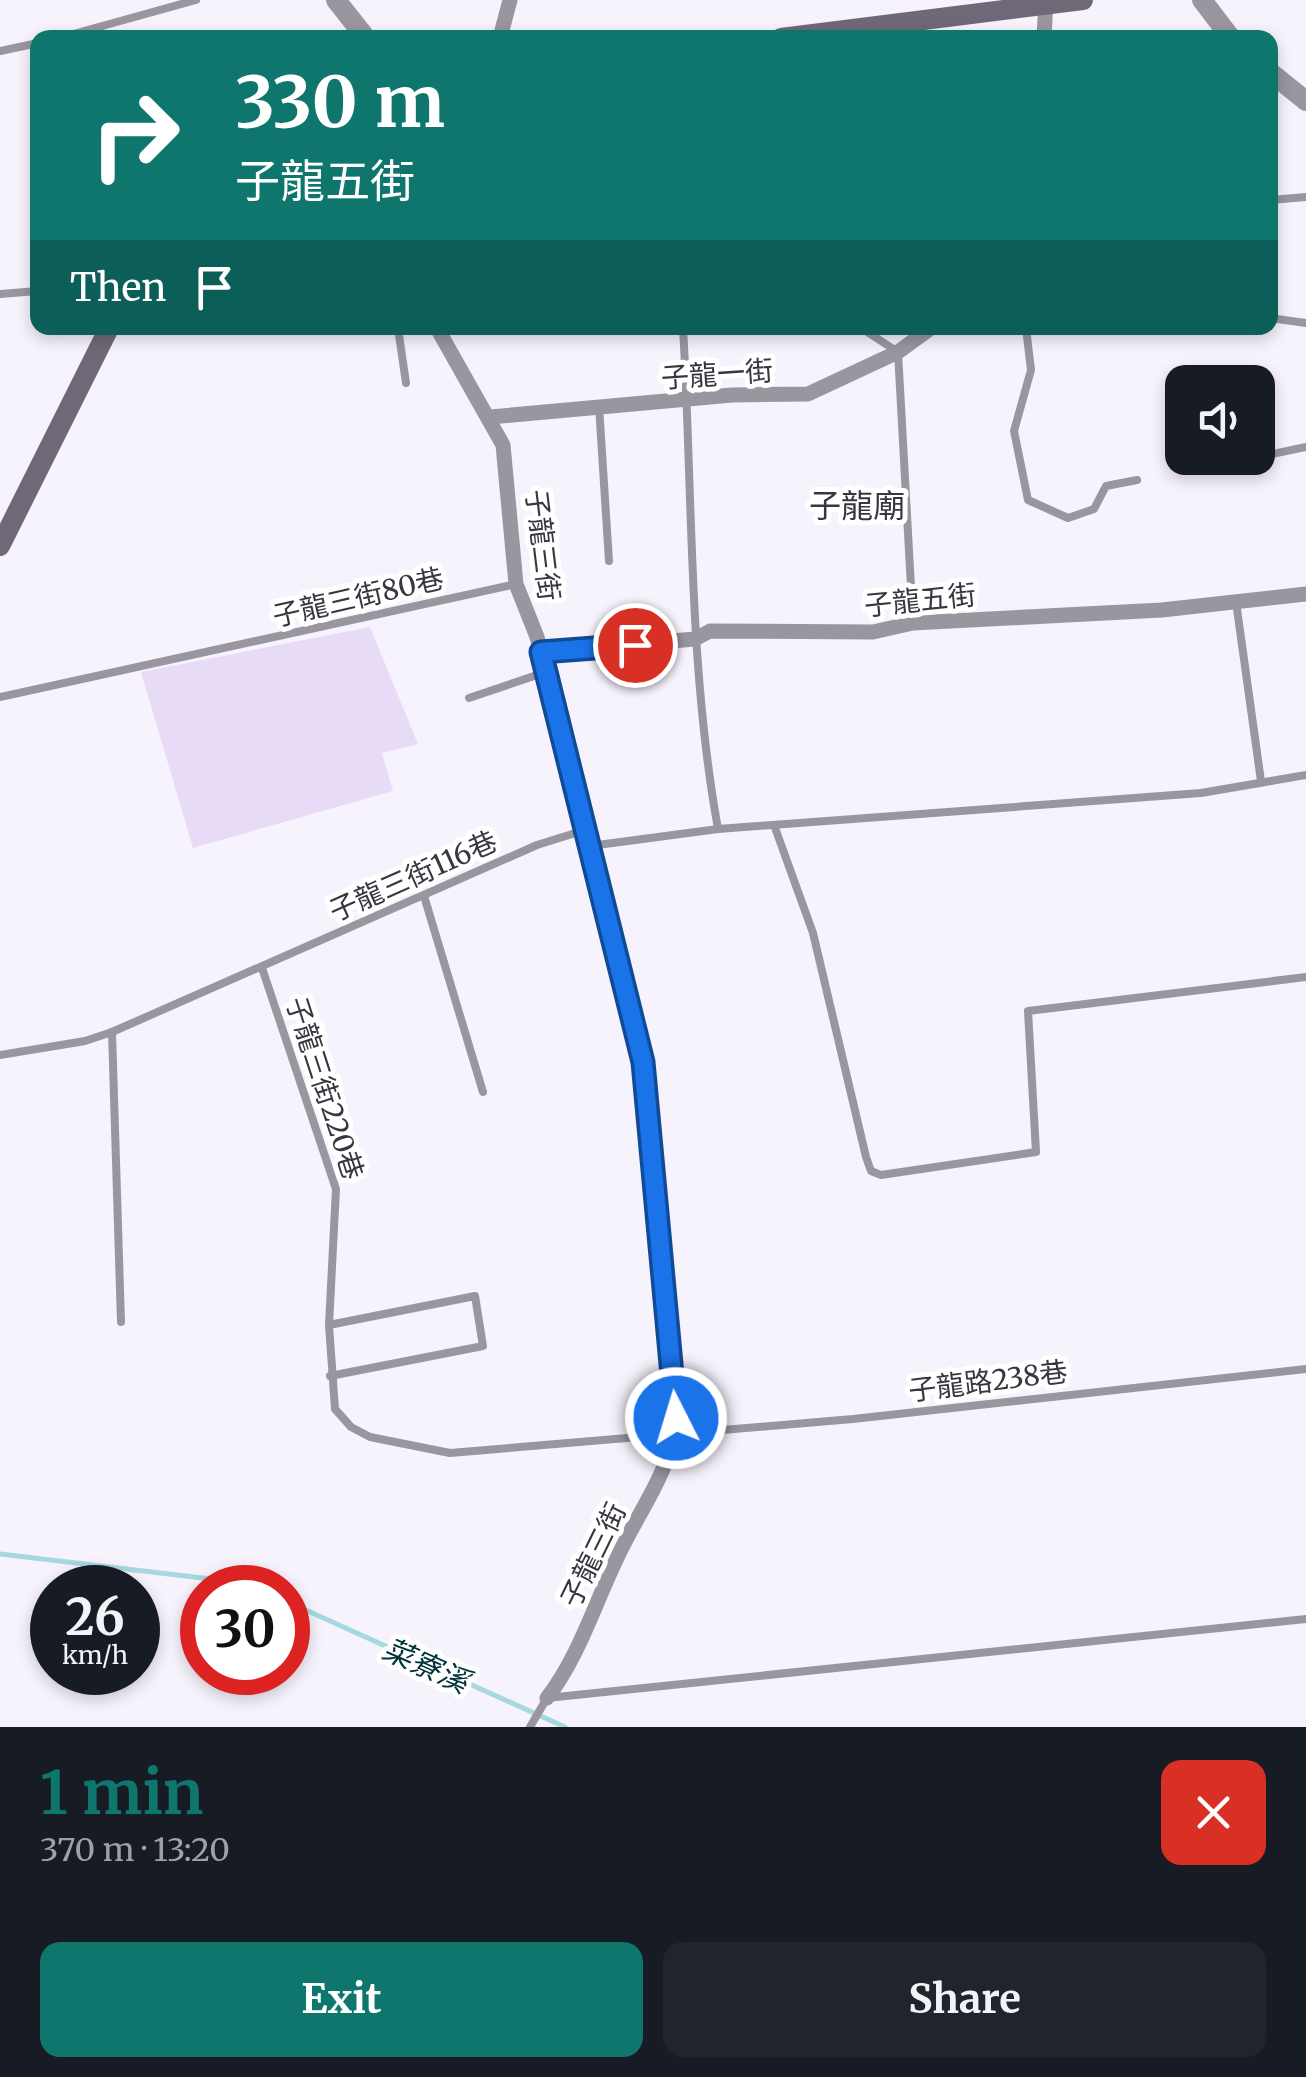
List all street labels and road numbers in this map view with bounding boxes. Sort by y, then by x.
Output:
street label: 子龍一街 [660,352,774,396]
street label: 子龍三街 [518,487,568,603]
street label: 子龍三街80巷 [269,560,447,634]
street label: 子龍五街 [862,576,978,624]
street label: 子龍三街116巷 [323,823,503,929]
street label: 子龍三街220巷 [278,992,372,1184]
street label: 子龍路238巷 [906,1353,1070,1409]
street label: 子龍三街 [552,1497,634,1613]

